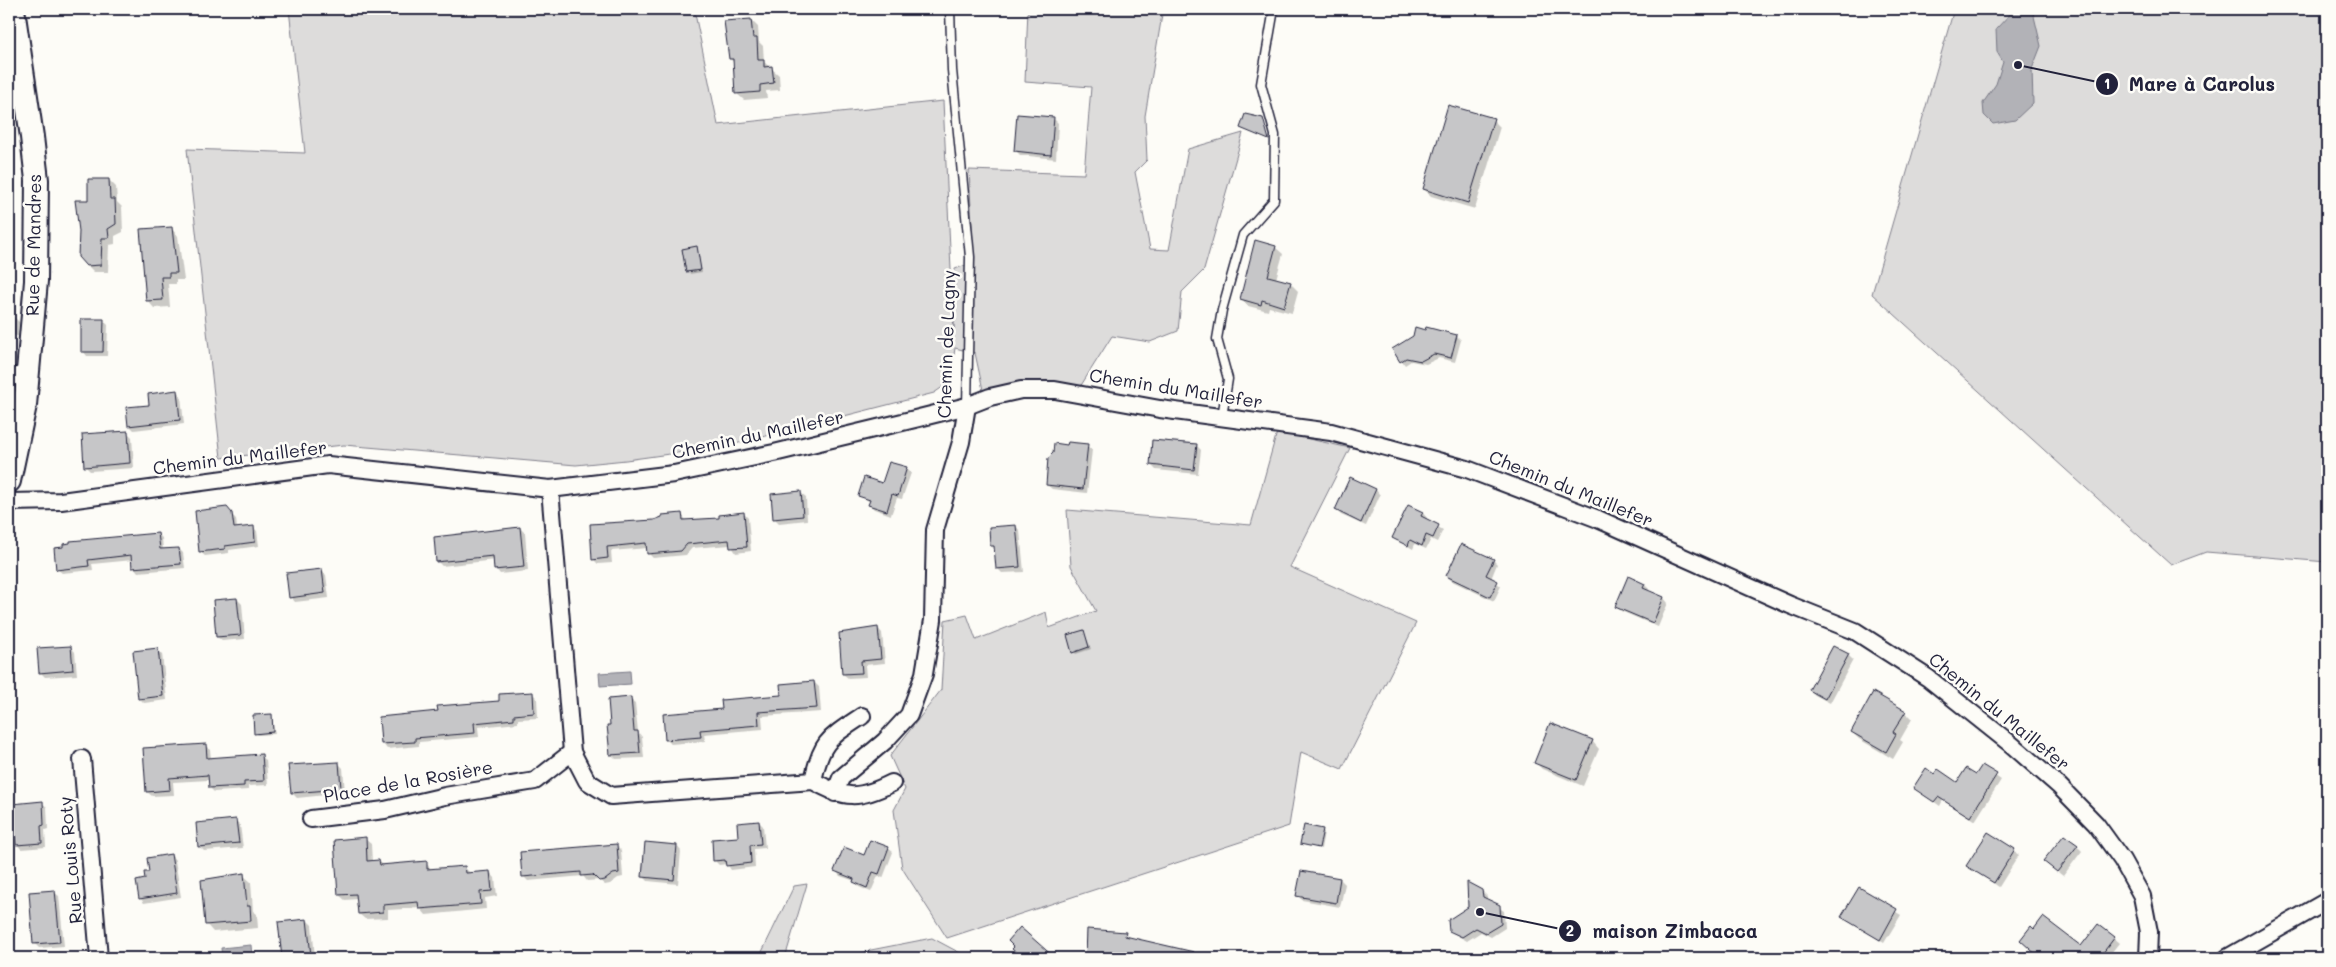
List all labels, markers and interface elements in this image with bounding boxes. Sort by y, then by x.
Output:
callout: Mare à Carolus [2094,67,2286,101]
text: Mare à Carolus [2129,71,2275,96]
text: 1 [2104,73,2110,93]
street label: Rue de Mandres [20,174,46,316]
street label: Chemin de Lagny [931,269,961,419]
street label: Chemin du Maillefer [1088,362,1265,414]
street label: Chemin du Maillefer [670,404,846,464]
street label: Chemin du Maillefer [151,434,328,480]
street label: Chemin du Maillefer [1486,444,1657,532]
street label: Chemin du Maillefer [1924,647,2075,776]
street label: Place de la Rosière [321,754,495,808]
street label: Rue Louis Roty [52,795,88,925]
callout: maison Zimbacca [1558,914,1768,948]
text: maison Zimbacca [1592,918,1758,943]
text: 2 [1566,920,1574,940]

